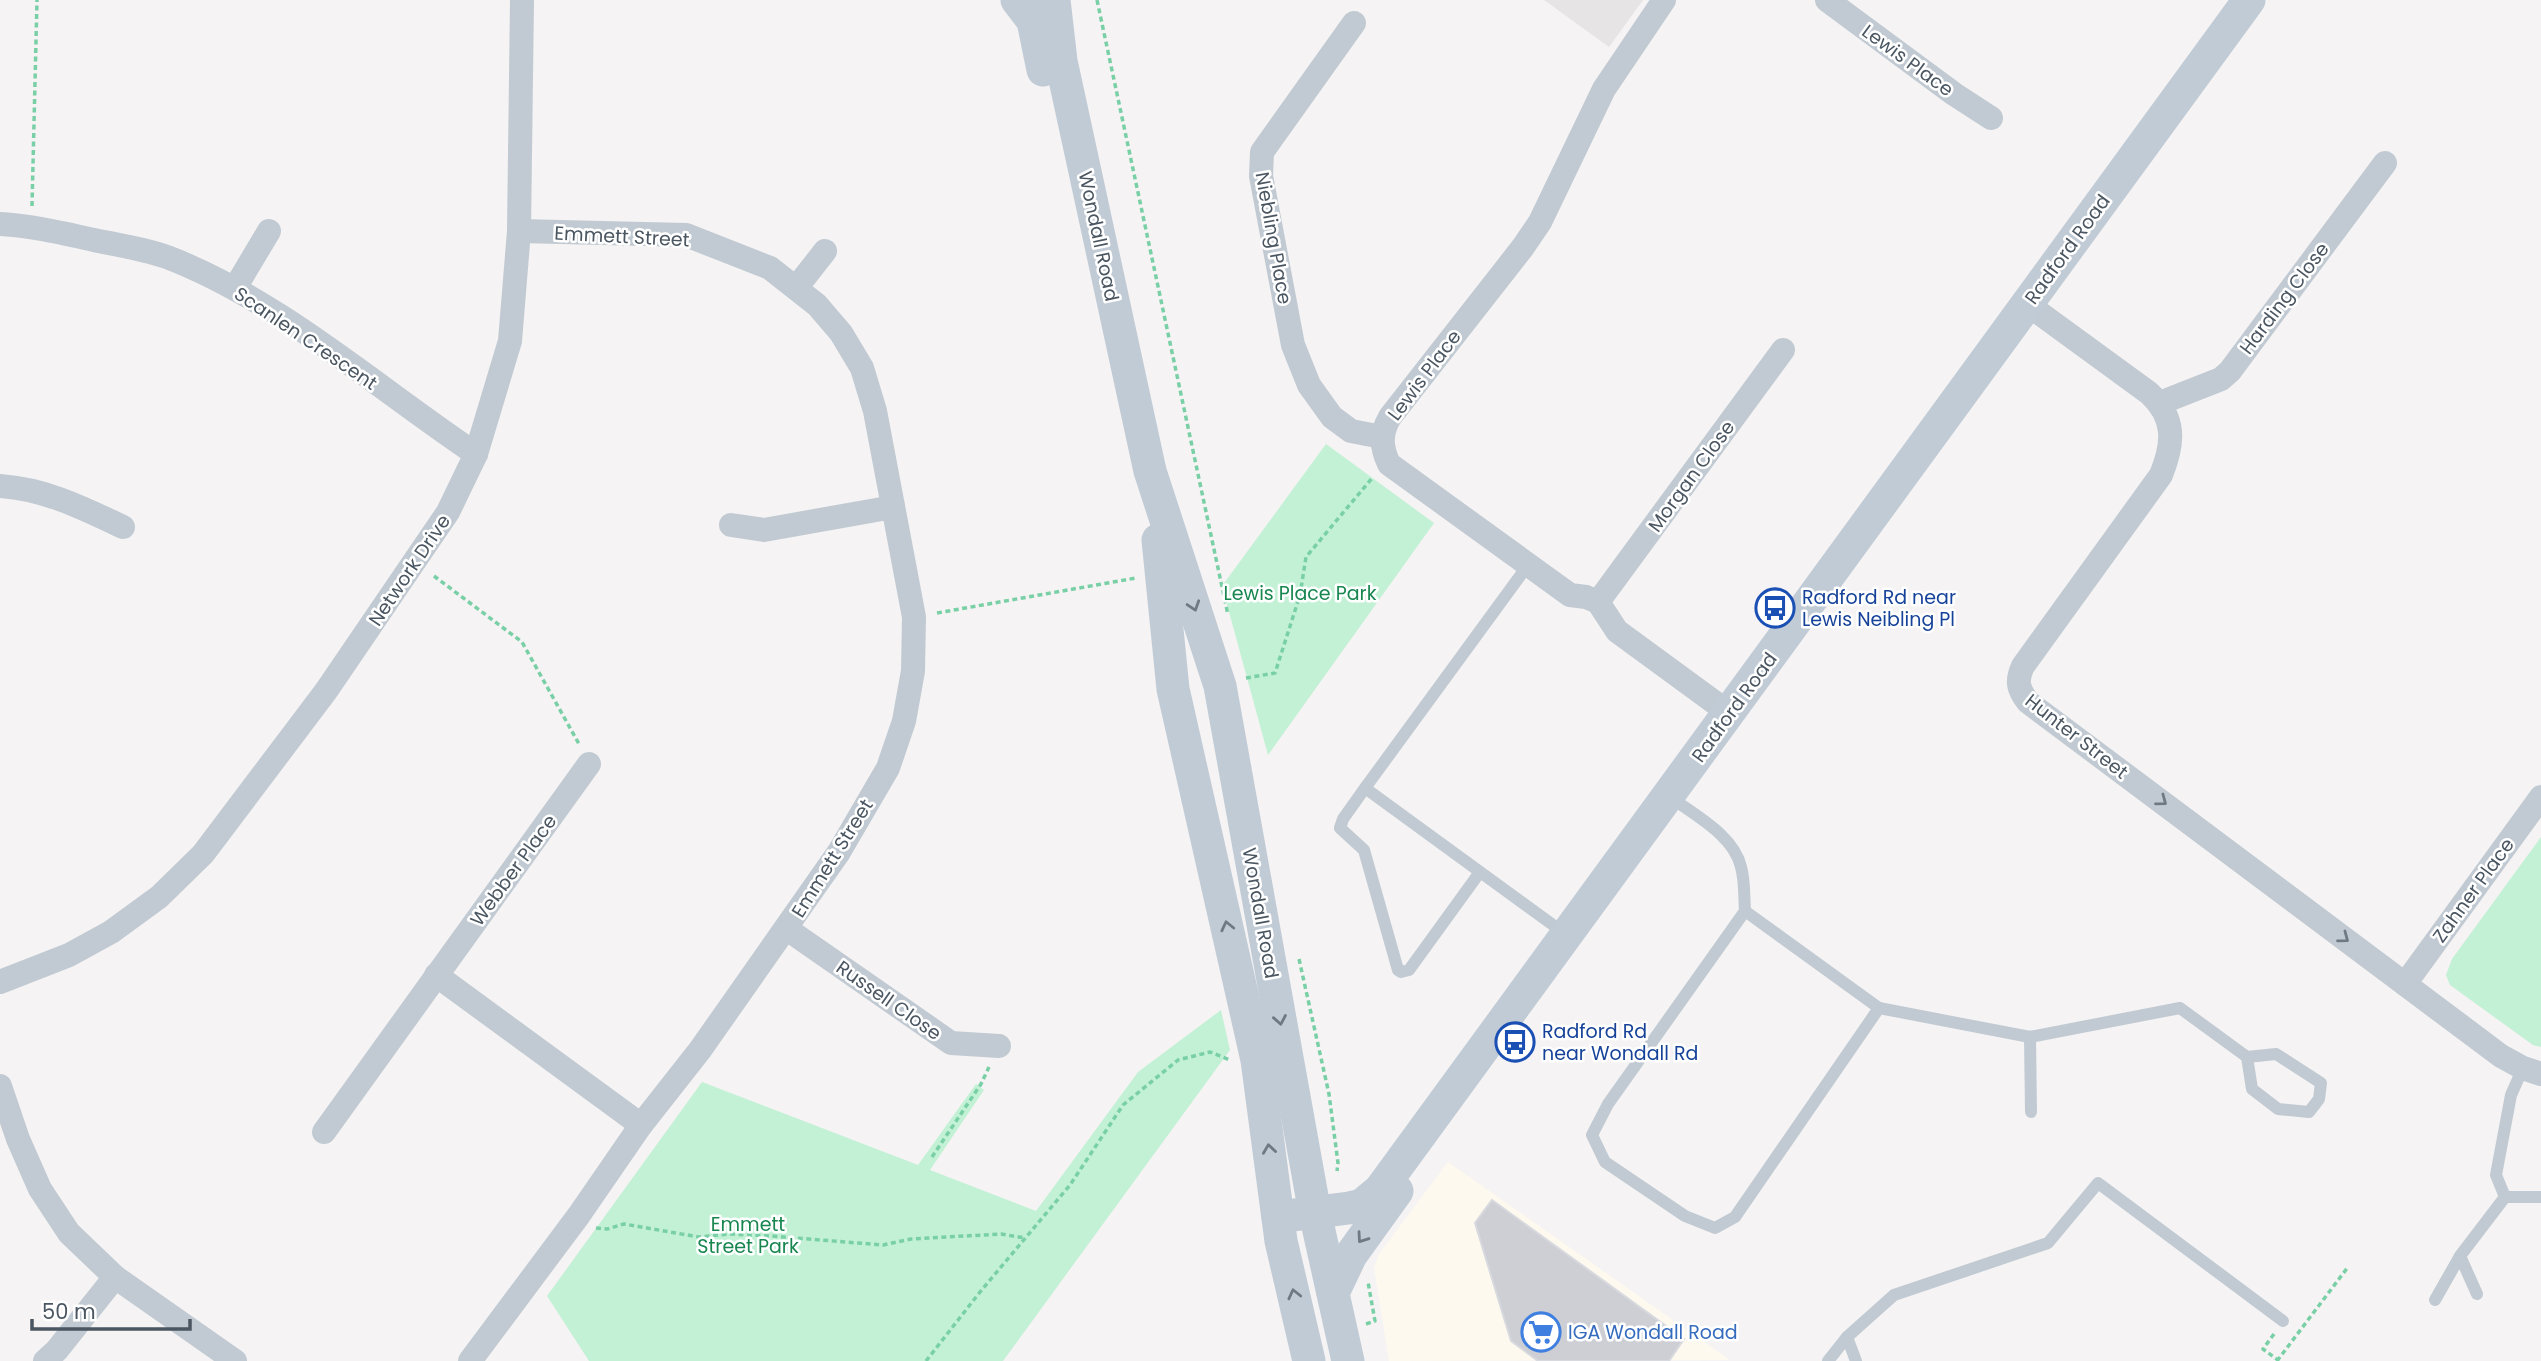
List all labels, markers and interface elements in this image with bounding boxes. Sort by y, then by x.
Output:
street label: Lewis Place [1856,18,1959,103]
street label: Wondall Road [1072,169,1125,304]
street label: Niebling Place [1249,170,1298,306]
street label: Radford Road [2018,189,2117,310]
street label: Emmett Street [554,219,690,254]
street label: Harding Close [2233,237,2335,360]
street label: Scanlen Crescent [229,280,383,396]
street label: Lewis Place [1381,324,1467,426]
street label: Morgan Close [1642,415,1741,538]
street label: Network Drive [362,509,457,631]
park label: Lewis Place Park [1224,580,1377,607]
place label: Radford Rd near Lewis Neibling Pl [1802,584,1956,633]
bus stop icon: Radford Rd near Lewis Neibling Pl [1754,587,1796,629]
one-way arrow [1186,599,1200,611]
street label: Radford Road [1685,647,1784,768]
street label: Hunter Street [2020,688,2134,785]
one-way arrow [2154,793,2166,806]
street label: Emmett Street [785,794,880,923]
street label: Webber Place [464,809,563,932]
street label: Zahner Place [2426,833,2521,948]
street label: Wondall Road [1236,846,1285,981]
one-way arrow [1220,920,1235,932]
one-way arrow [2336,929,2348,942]
street label: Russell Close [831,954,947,1047]
one-way arrow [1272,1014,1287,1026]
place label: Radford Rd near Wondall Rd [1542,1018,1698,1067]
bus stop icon: Radford Rd near Wondall Rd [1494,1021,1536,1063]
one-way arrow [1261,1144,1276,1155]
park label: Emmett Street Park [697,1211,799,1260]
one-way arrow [1358,1230,1370,1243]
scale bar [32,1288,189,1332]
one-way arrow [1288,1289,1302,1301]
text: 50 m [42,1297,96,1326]
supermarket icon: IGA Wondall Road [1520,1311,1562,1353]
place label: IGA Wondall Road [1568,1319,1738,1346]

